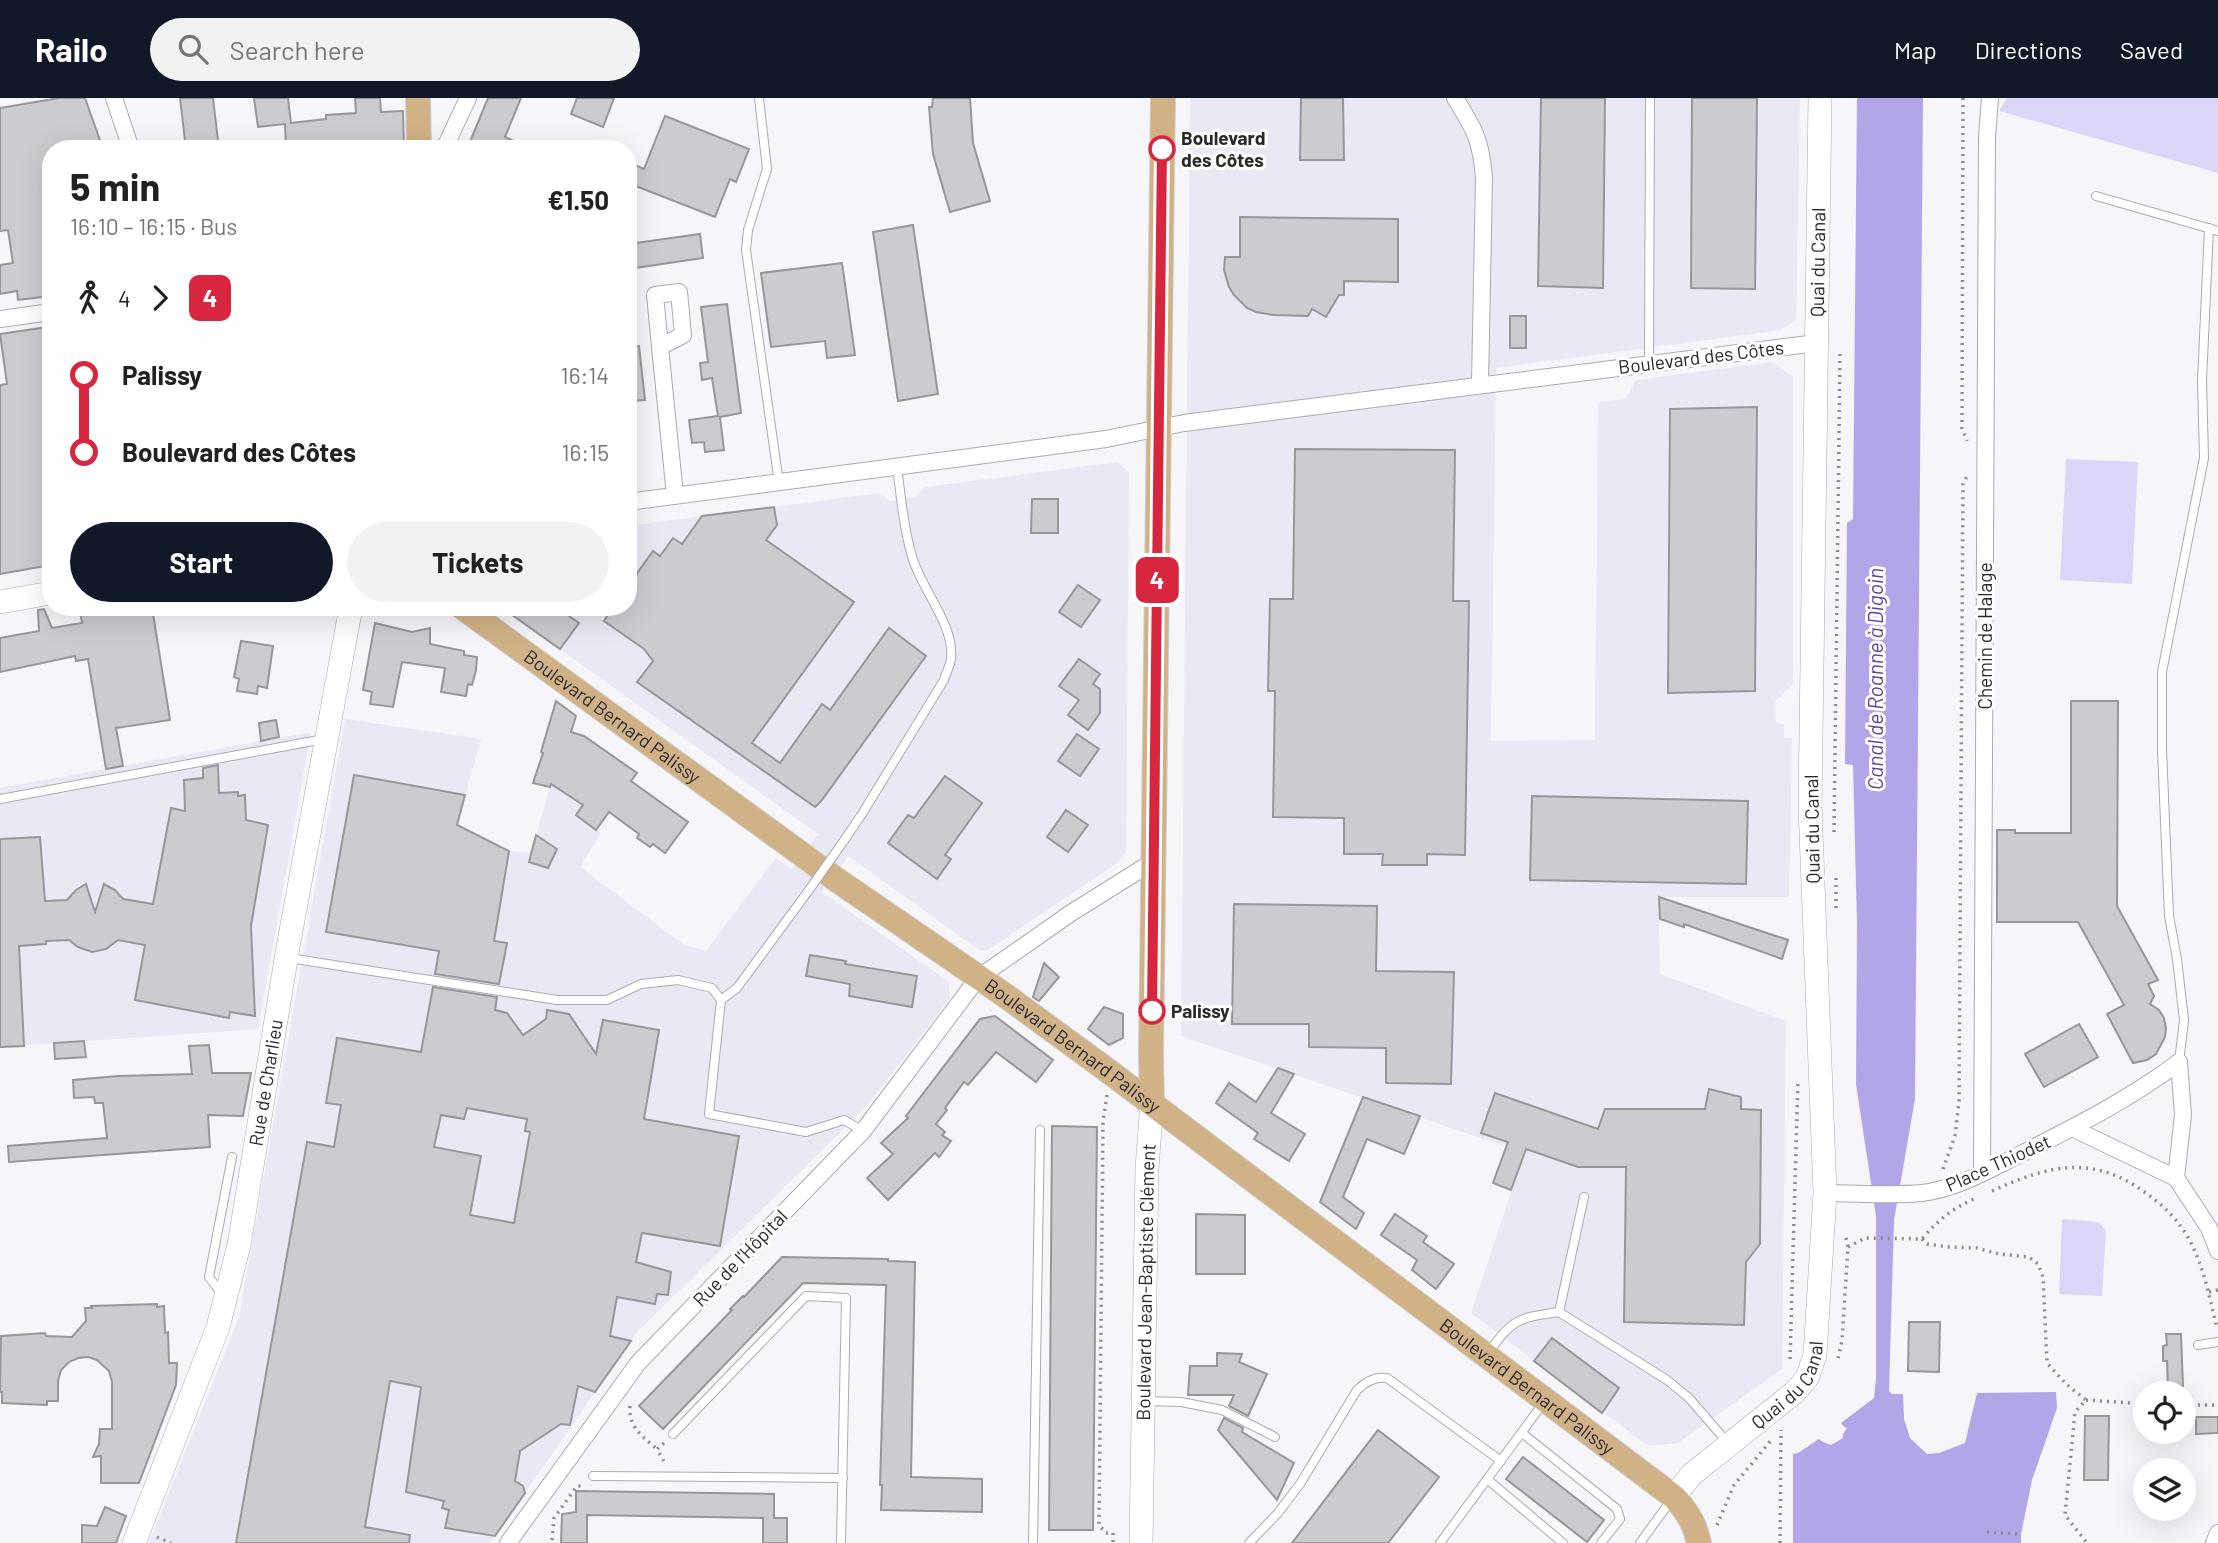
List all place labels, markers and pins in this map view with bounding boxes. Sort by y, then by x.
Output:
place label: Boulevard des Côtes [1181,126,1265,171]
marker: Boulevard des Côtes [1149,136,1175,162]
marker: Palissy [1139,998,1165,1024]
place label: Palissy [1171,999,1230,1022]

